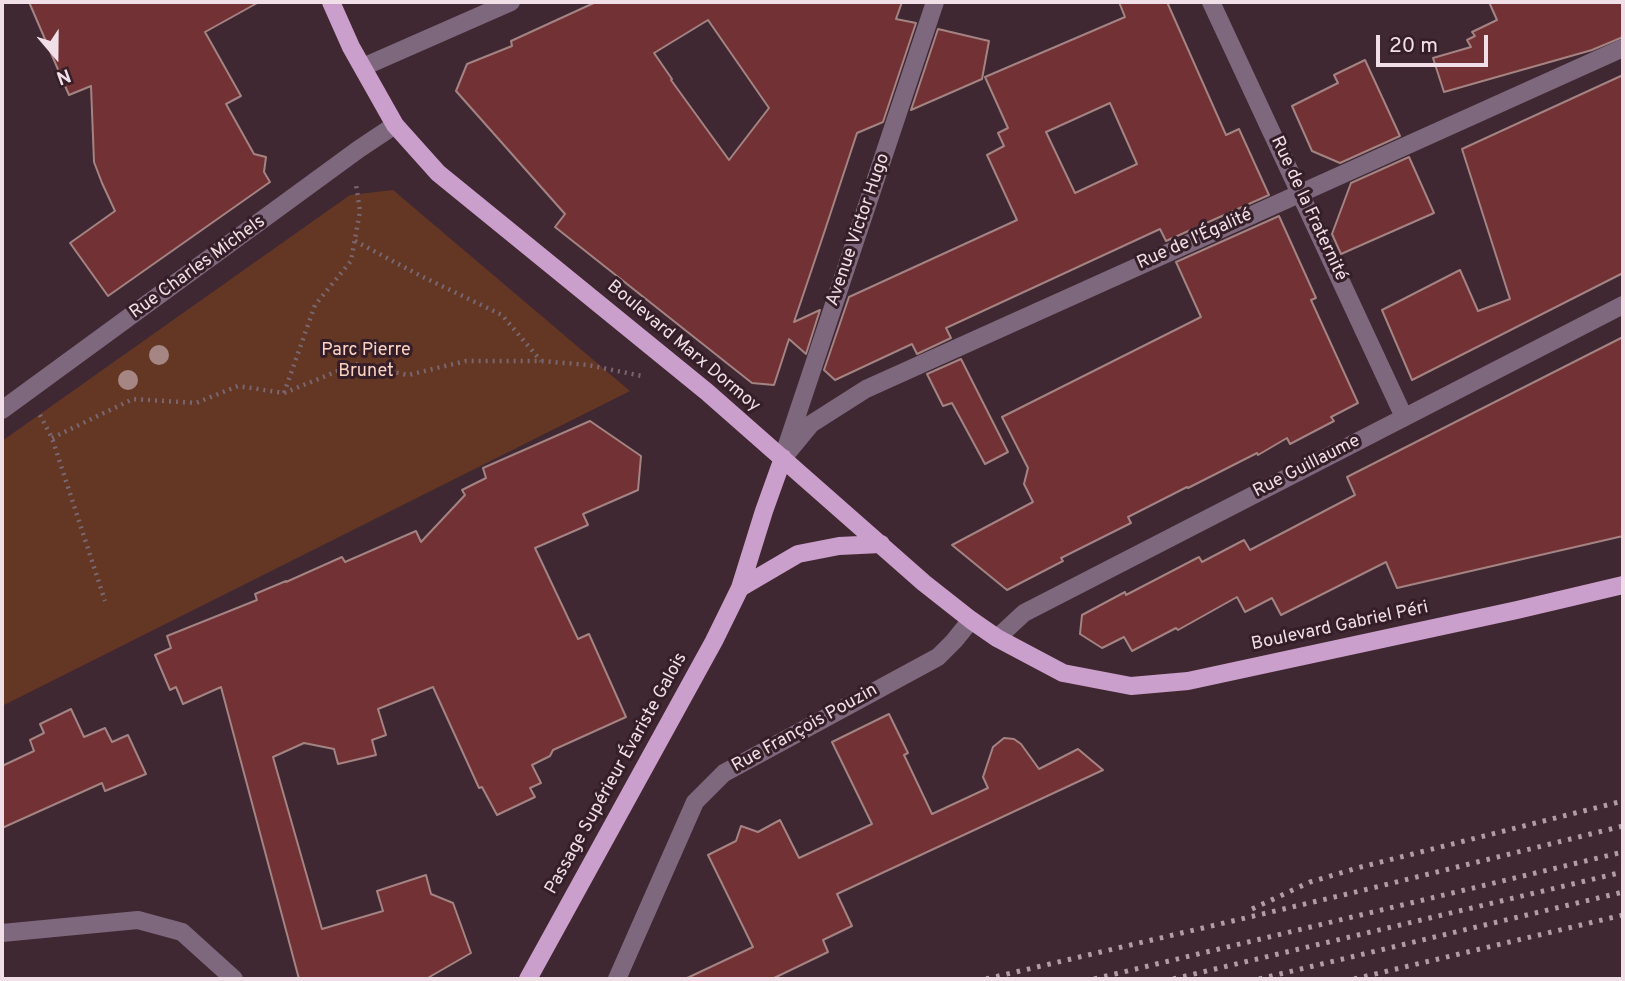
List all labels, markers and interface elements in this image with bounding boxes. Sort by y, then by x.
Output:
north arrow [21,21,91,91]
scale bar [1380,21,1492,65]
text: 20 m [1389,33,1438,60]
text: N [53,62,74,89]
street label: Rue de la Fraternité [1265,133,1351,285]
street label: Avenue Victor Hugo [823,151,895,309]
street label: Rue de l'Égalité [1134,205,1256,275]
street label: Rue Charles Michels [126,212,270,324]
street label: Boulevard Marx Dormoy [602,277,764,417]
park label: Parc Pierre Brunet [321,340,411,382]
street label: Rue Guillaume [1250,431,1364,503]
street label: Boulevard Gabriel Péri [1250,598,1430,656]
street label: Passage Supérieur Évariste Galois [541,649,693,899]
street label: Rue François Pouzin [728,680,882,778]

